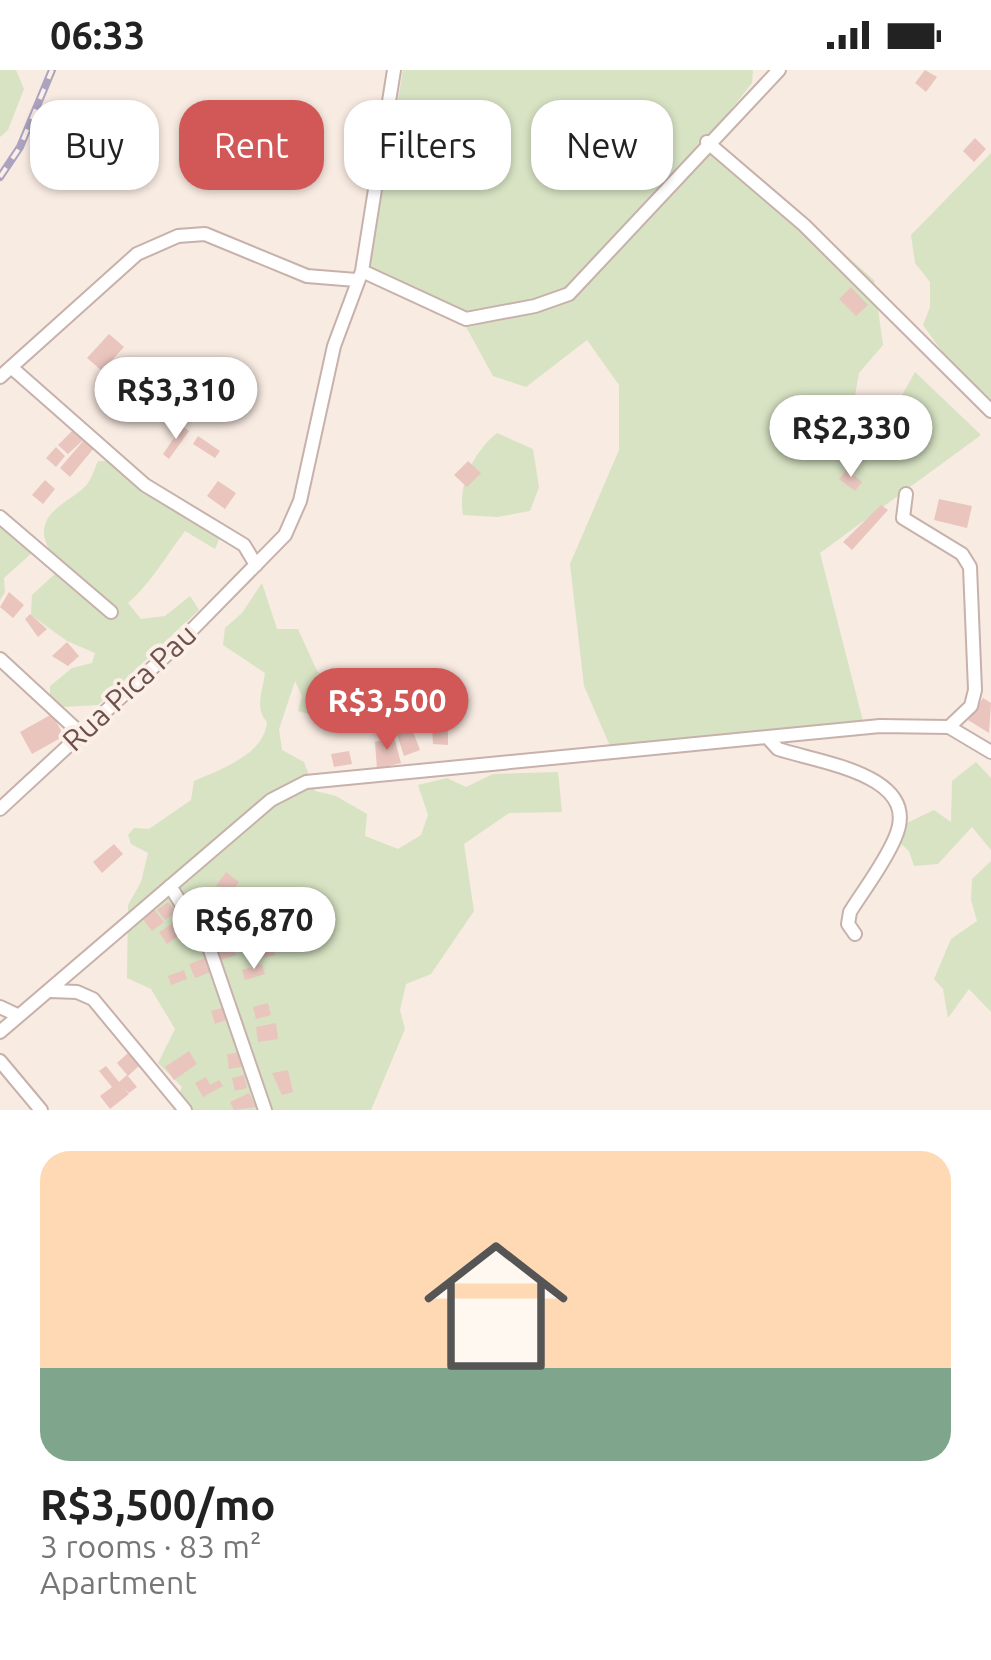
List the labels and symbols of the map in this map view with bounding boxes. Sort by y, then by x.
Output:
pin: R$3,310 [84,357,268,442]
pin: R$2,330 [759,395,943,480]
street label: Rua Pica Pau [55,617,203,757]
pin: R$3,500 [295,668,479,753]
pin: R$6,870 [162,887,346,972]

